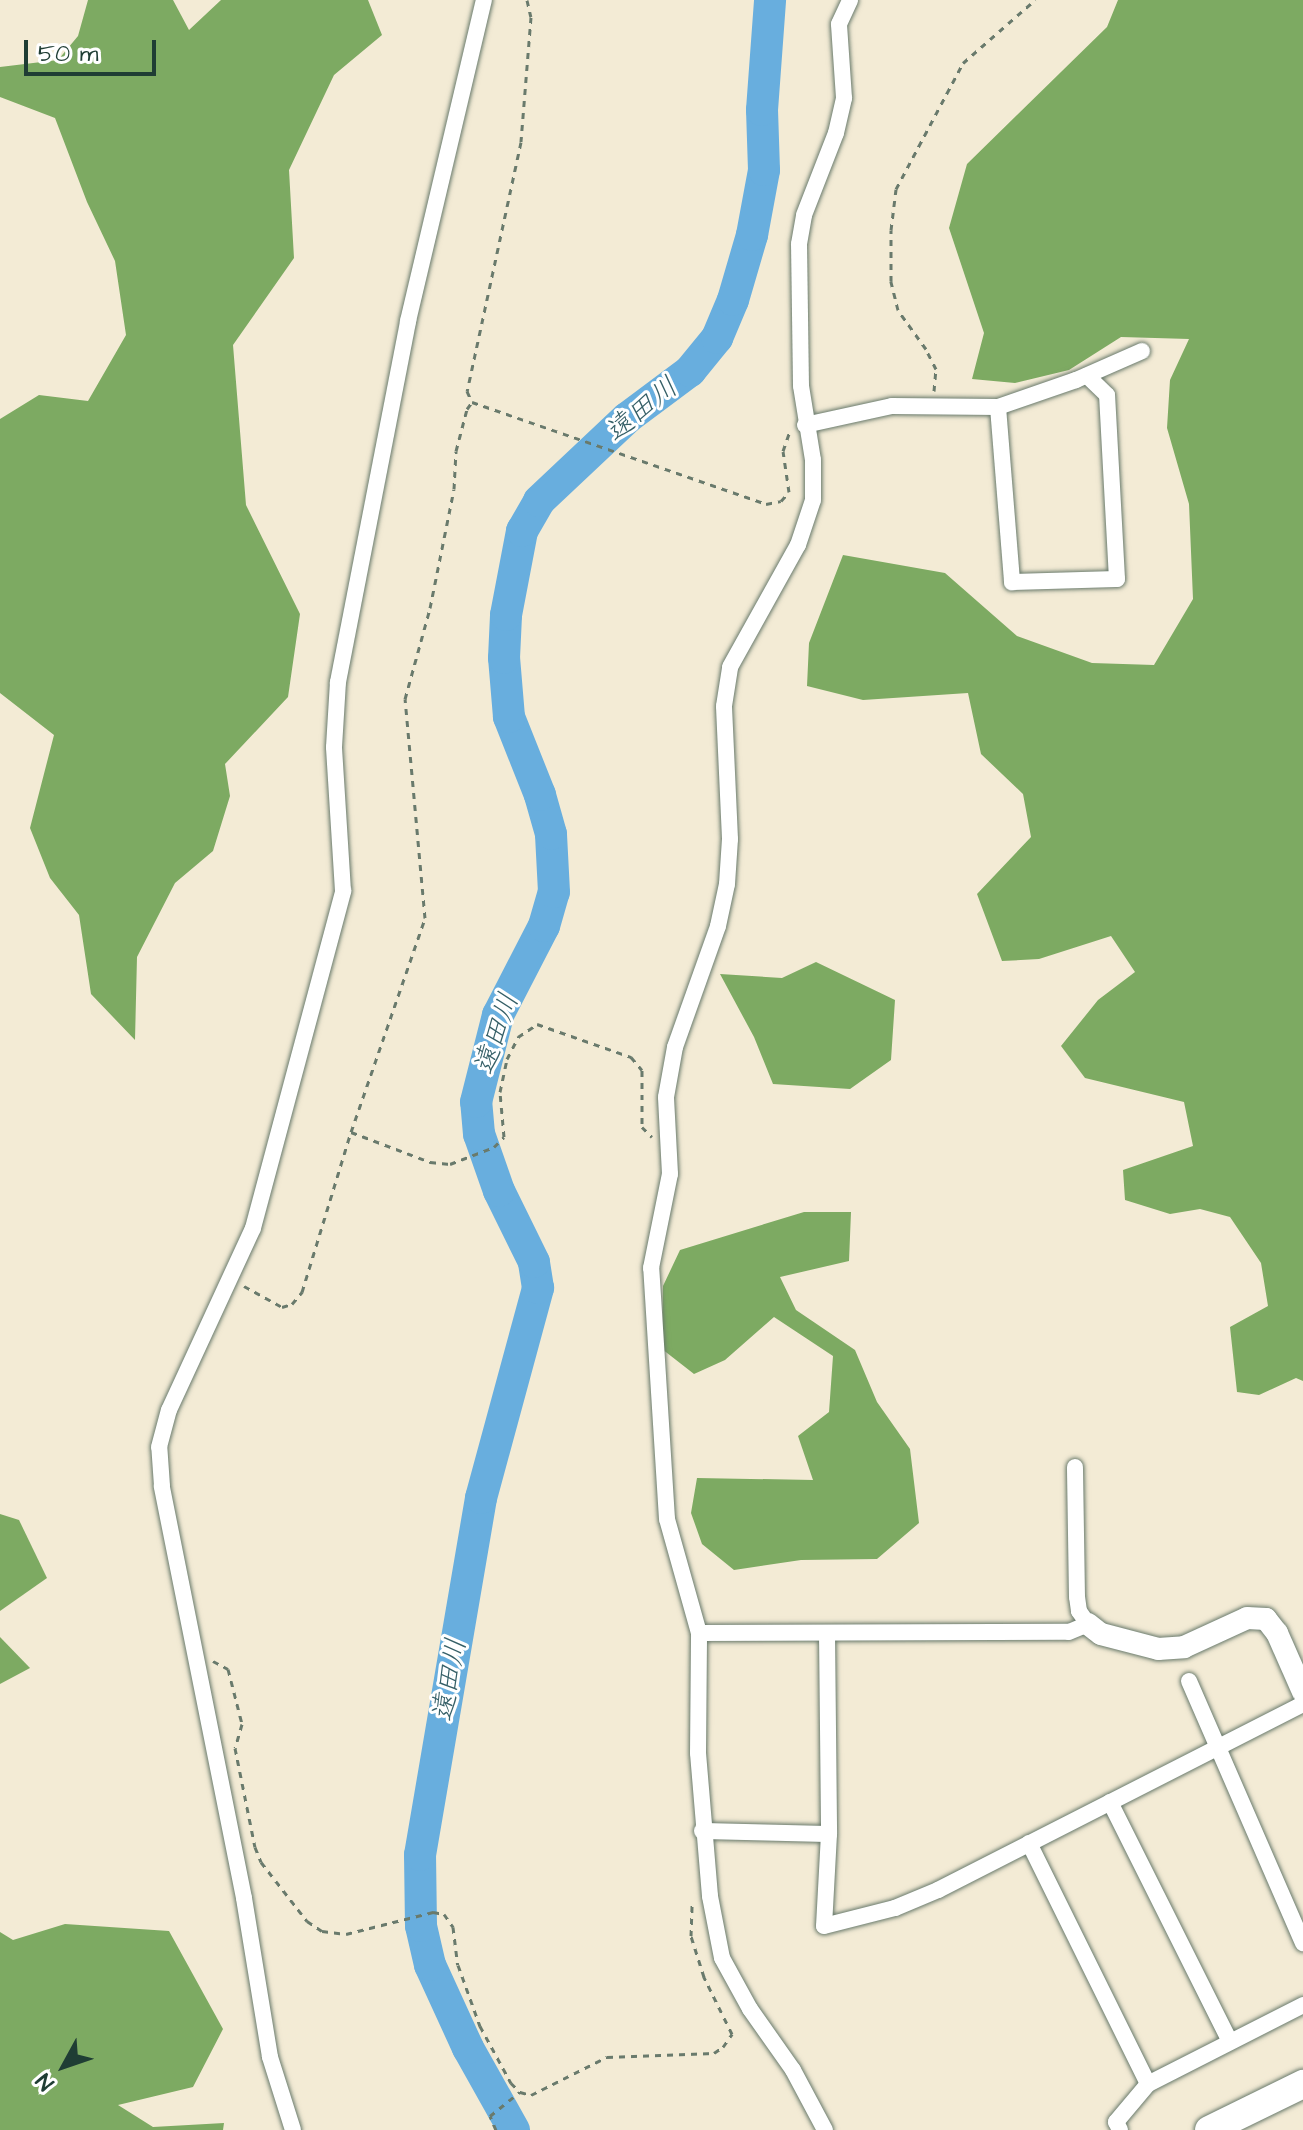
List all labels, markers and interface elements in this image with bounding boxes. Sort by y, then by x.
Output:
scale bar [28,24,160,74]
text: 50 m [38,37,98,71]
water label: 遠田川 [599,371,685,449]
water label: 遠田川 [467,989,527,1079]
water label: 遠田川 [426,1636,474,1724]
north arrow [24,2026,104,2106]
text: N [29,2067,62,2097]

